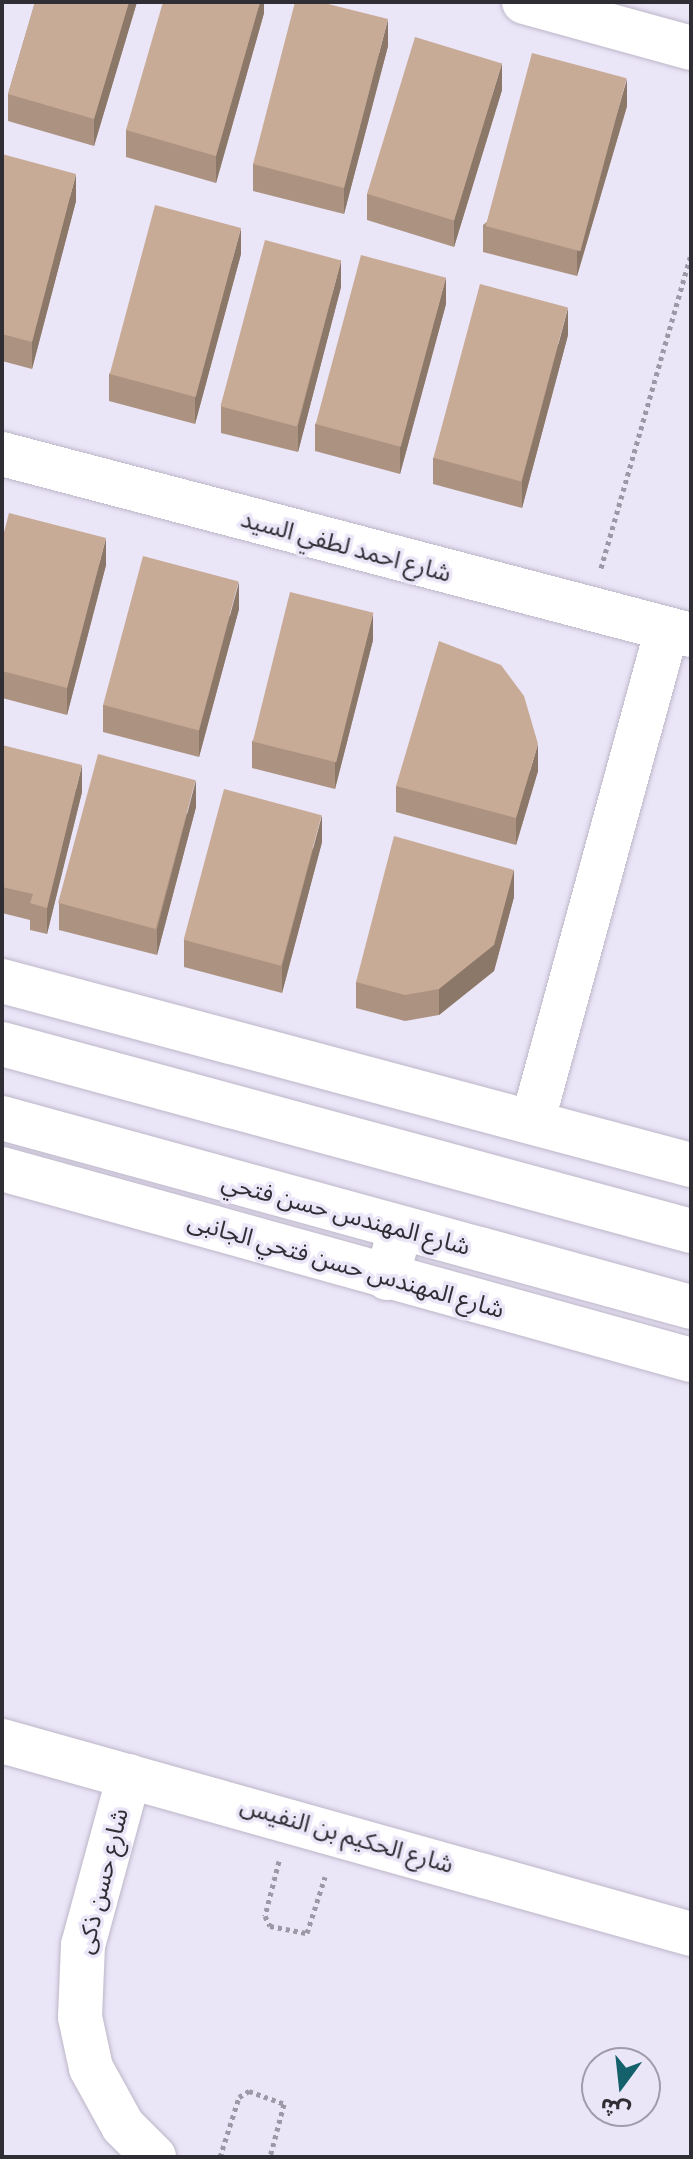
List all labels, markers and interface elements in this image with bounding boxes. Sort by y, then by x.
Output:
street label: شارع احمد لطفي السيد [238,504,454,588]
street label: شارع المهندس حسن فتحي [219,1167,473,1261]
street label: شارع المهندس حسن فتحي الجانبى [184,1206,508,1324]
street label: شارع الحكيم بن النفيس [237,1791,457,1879]
street label: شارع حسن ذكى [70,1805,134,1957]
north arrow [581,2047,661,2127]
text: ش [597,2092,633,2126]

